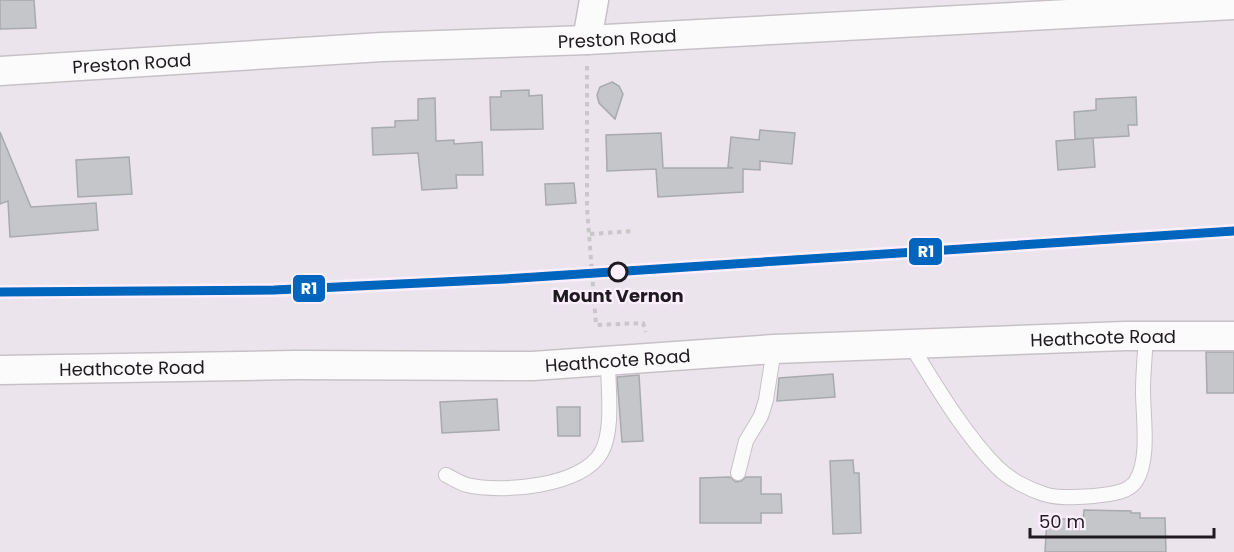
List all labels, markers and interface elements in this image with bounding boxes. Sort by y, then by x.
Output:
street label: Preston Road [557,23,677,53]
street label: Preston Road [72,47,192,79]
line badge: R1 [908,237,943,266]
text: R1 [918,240,934,263]
marker: Mount Vernon [608,262,628,282]
line badge: R1 [292,274,326,303]
text: R1 [301,277,317,300]
place label: Mount Vernon [552,283,684,308]
street label: Heathcote Road [1030,324,1176,352]
street label: Heathcote Road [544,342,691,378]
street label: Heathcote Road [59,354,205,381]
scale bar [1030,501,1214,539]
text: 50 m [1039,509,1085,534]

